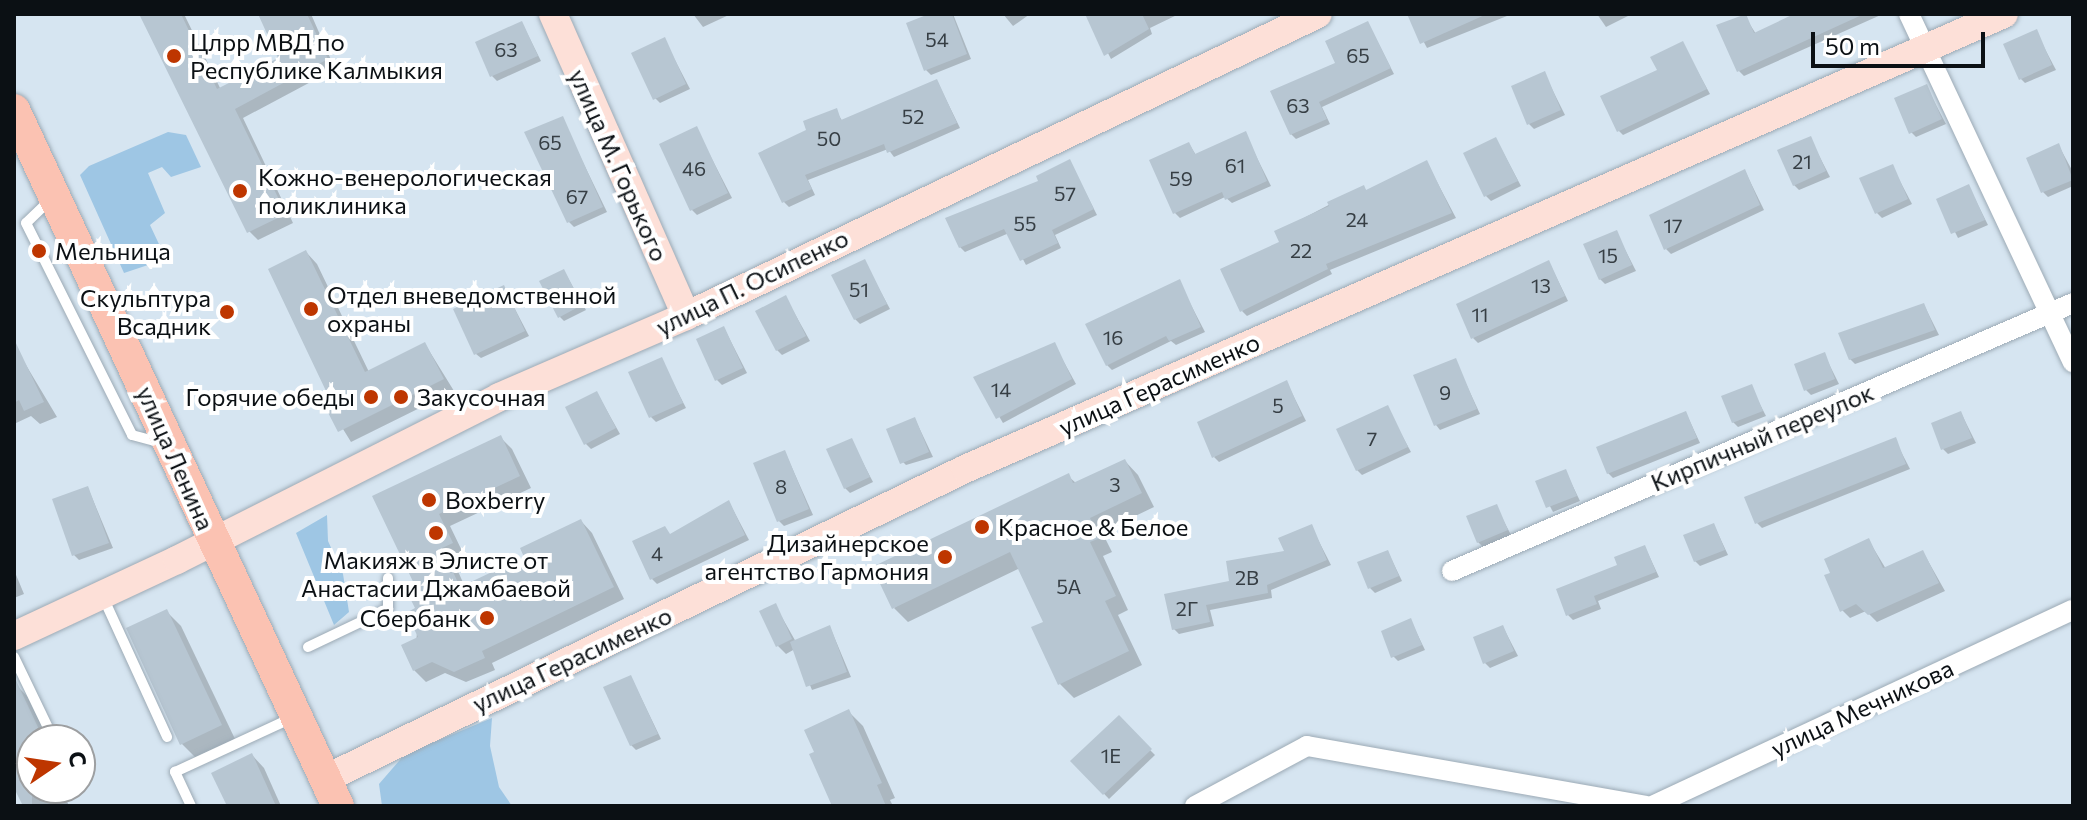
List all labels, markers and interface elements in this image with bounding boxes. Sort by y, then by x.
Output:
scale bar [1815,16,1989,66]
house number: 54 [925,27,949,51]
place label: Цлрр МВД по Республике Калмыкия [190,28,443,84]
text: 50 m [1825,31,1880,60]
house number: 63 [494,37,518,61]
house number: 65 [1346,43,1370,67]
marker: Цлрр МВД по Республике Калмыкия [165,47,183,65]
street label: улица М. Горького [564,64,674,266]
house number: 63 [1286,93,1310,117]
house number: 52 [902,104,924,128]
house number: 50 [817,126,841,150]
house number: 65 [538,130,562,154]
house number: 21 [1792,149,1812,173]
house number: 61 [1225,153,1245,177]
house number: 46 [682,156,706,180]
place label: Кожно-венерологическая поликлиника [258,163,552,219]
house number: 59 [1169,166,1193,190]
marker: Кожно-венерологическая поликлиника [229,180,251,202]
house number: 57 [1054,181,1076,205]
house number: 67 [566,184,588,208]
house number: 24 [1346,207,1368,231]
house number: 55 [1014,211,1036,235]
house number: 17 [1663,213,1683,237]
street label: улица П. Осипенко [651,223,853,341]
place label: Мельница [55,237,171,265]
house number: 22 [1290,238,1312,262]
marker: Мельница [30,242,48,260]
house number: 15 [1598,243,1618,267]
house number: 13 [1531,273,1551,297]
house number: 51 [849,277,869,301]
place label: Отдел вневедомственной охраны [327,281,616,337]
place label: Скульптура Всадник [80,284,211,340]
marker: Отдел вневедомственной охраны [302,300,320,318]
house number: 11 [1471,302,1489,326]
marker: Скульптура Всадник [218,303,236,321]
house number: 16 [1103,325,1123,349]
street label: улица Герасименко [1054,327,1264,441]
house number: 14 [991,377,1011,401]
street label: Кирпичный переулок [1646,377,1878,497]
house number: 9 [1439,380,1451,404]
street label: улица Ленина [131,382,221,534]
place label: Горячие обеды [186,383,355,411]
place label: Закусoчная [417,383,546,411]
marker: Горячие обеды [362,388,380,406]
marker: Закусoчная [392,388,410,406]
house number: 5 [1272,393,1284,417]
house number: 7 [1367,426,1377,450]
house number: 3 [1109,472,1121,496]
house number: 8 [775,474,787,498]
place label: Boxberry [445,486,546,514]
marker: Boxberry [420,491,438,509]
place label: Красное & Белое [998,513,1188,541]
marker: Красное & Белое [973,518,991,536]
marker: Макияж в Элисте от Анастасии Джамбаевой [427,524,445,542]
place label: Дизайнерское агентство Гармония [705,529,929,585]
house number: 4 [651,541,663,565]
place label: Макияж в Элисте от Анастасии Джамбаевой [301,546,571,602]
marker: Дизайнерское агентство Гармония [936,548,954,566]
house number: 2В [1235,565,1259,589]
house number: 5А [1057,574,1081,598]
house number: 2Г [1176,596,1198,620]
street label: улица Герасименко [468,600,676,718]
place label: Сбербанк [360,604,471,632]
marker: Сбербанк [478,609,496,627]
street label: улица Мечникова [1766,653,1958,763]
north arrow [16,724,96,804]
house number: 1Е [1101,743,1121,767]
text: С [63,749,93,769]

